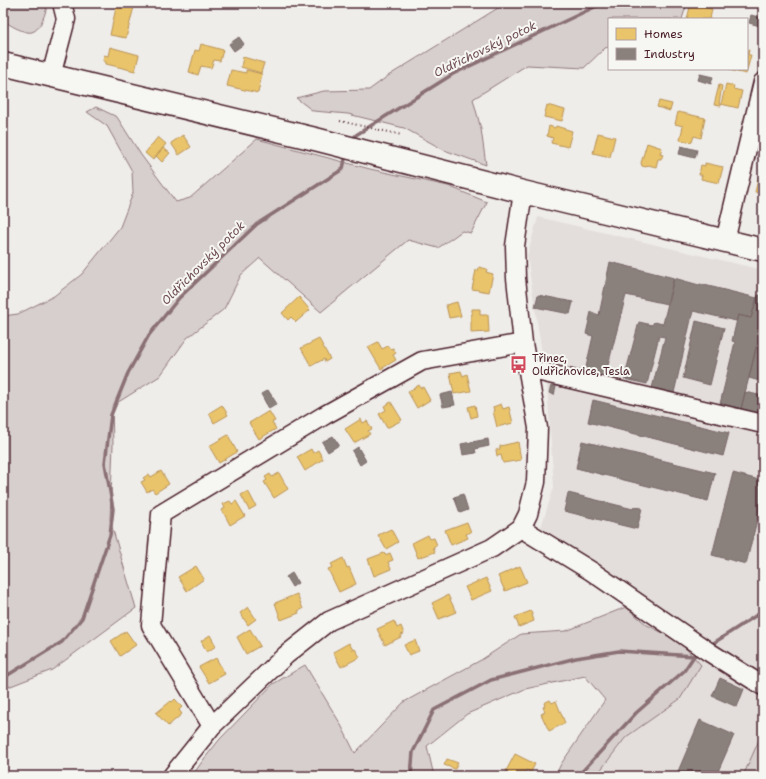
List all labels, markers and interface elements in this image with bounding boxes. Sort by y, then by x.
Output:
water label: Oldřichovský potok [431,17,539,81]
legend [608,18,748,70]
text: Homes [644,26,683,42]
text: Industry [644,46,695,62]
water label: Oldřichovský potok [158,218,248,308]
place label: Třinec, Oldřichovice, Tesla [532,351,630,379]
bus stop icon: Třinec, Oldřichovice, Tesla [509,354,529,374]

